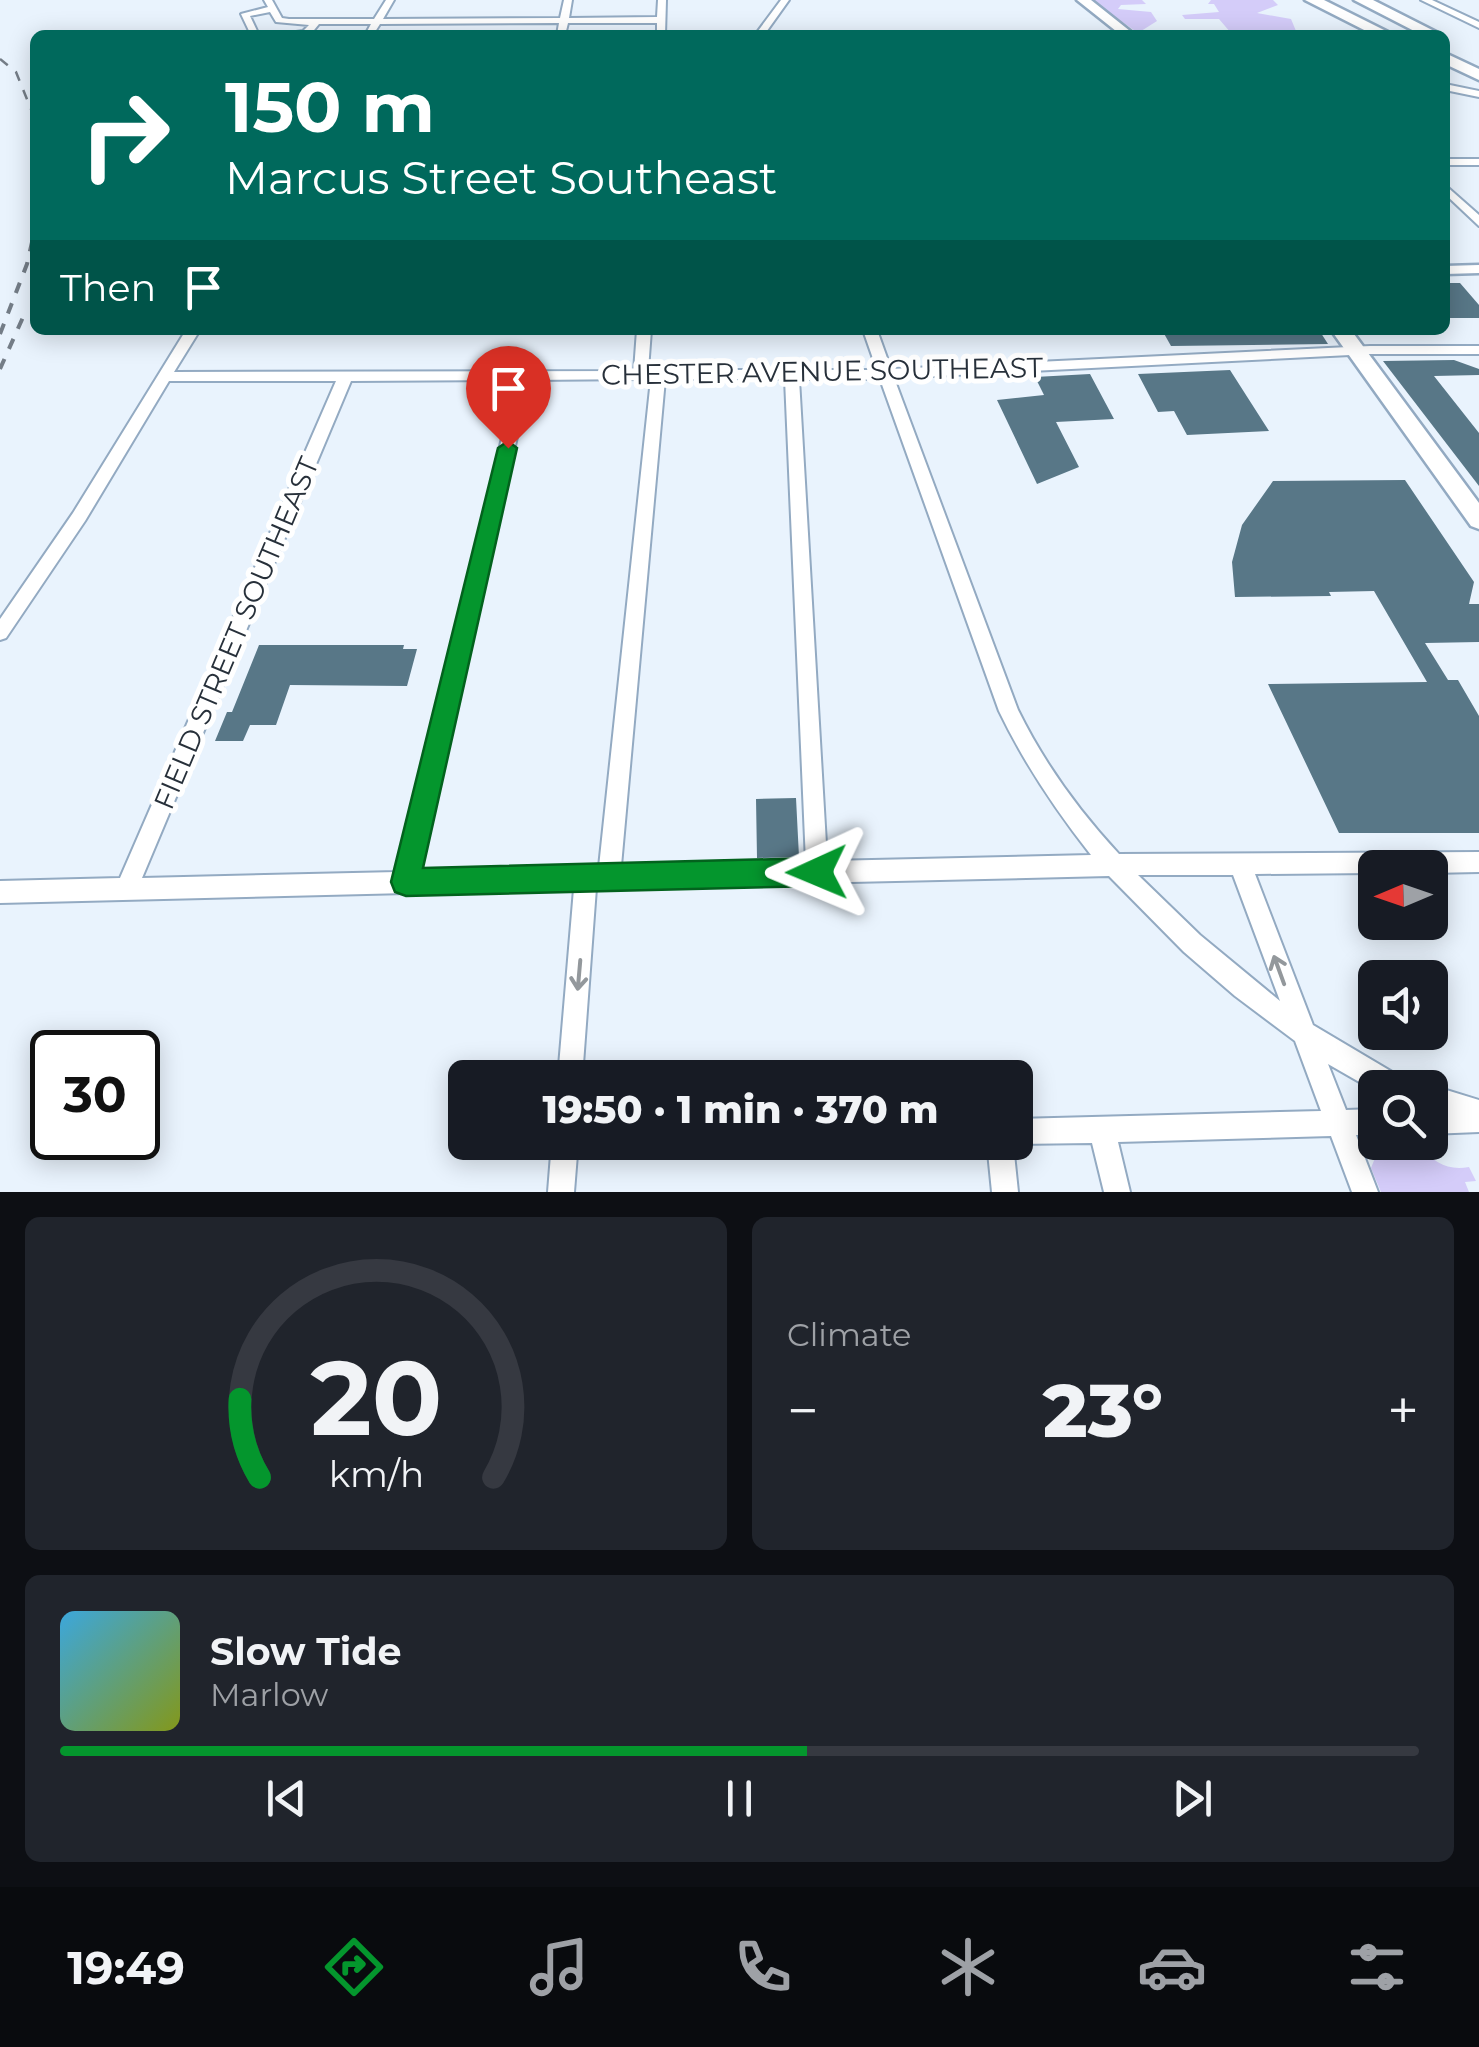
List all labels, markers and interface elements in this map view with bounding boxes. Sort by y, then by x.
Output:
text: 150 m [225,64,435,150]
icon: right [60,70,190,200]
text: Marcus Street Southeast [225,150,777,205]
icon: arrive [176,260,231,315]
text: Then [60,264,156,311]
pin [466,346,551,449]
street label: CHESTER AVENUE SOUTHEAST [601,350,1043,392]
icon: arrive [481,361,536,416]
street label: FIELD STREET SOUTHEAST [146,452,326,814]
position arrow [765,820,869,924]
north arrow [1358,850,1448,940]
map controls [1358,850,1448,1160]
one-way arrow [1269,956,1287,987]
one-way arrow [569,958,588,990]
button: sound [1358,960,1448,1050]
speed limit sign: 30 [30,1030,160,1160]
button: search [1358,1070,1448,1160]
text: 19:50 · 1 min · 370 m [543,1086,938,1133]
text: Climate [787,1315,911,1354]
text: 20 [310,1334,442,1461]
text: 23° [1043,1364,1163,1456]
text: − [787,1377,819,1444]
text: + [1387,1377,1419,1444]
text: km/h [328,1452,424,1496]
text: Slow Tide [210,1628,402,1675]
text: Marlow [210,1675,328,1714]
icon: previous [259,1771,314,1826]
icon: pause [712,1771,767,1826]
icon: next [1165,1771,1220,1826]
icon: directions [319,1932,389,2002]
icon: music [524,1932,594,2002]
icon: phone [728,1932,798,2002]
icon: climate [933,1932,1003,2002]
icon: car [1137,1932,1207,2002]
icon: filters [1342,1932,1412,2002]
text: 19:49 [67,1940,185,1995]

